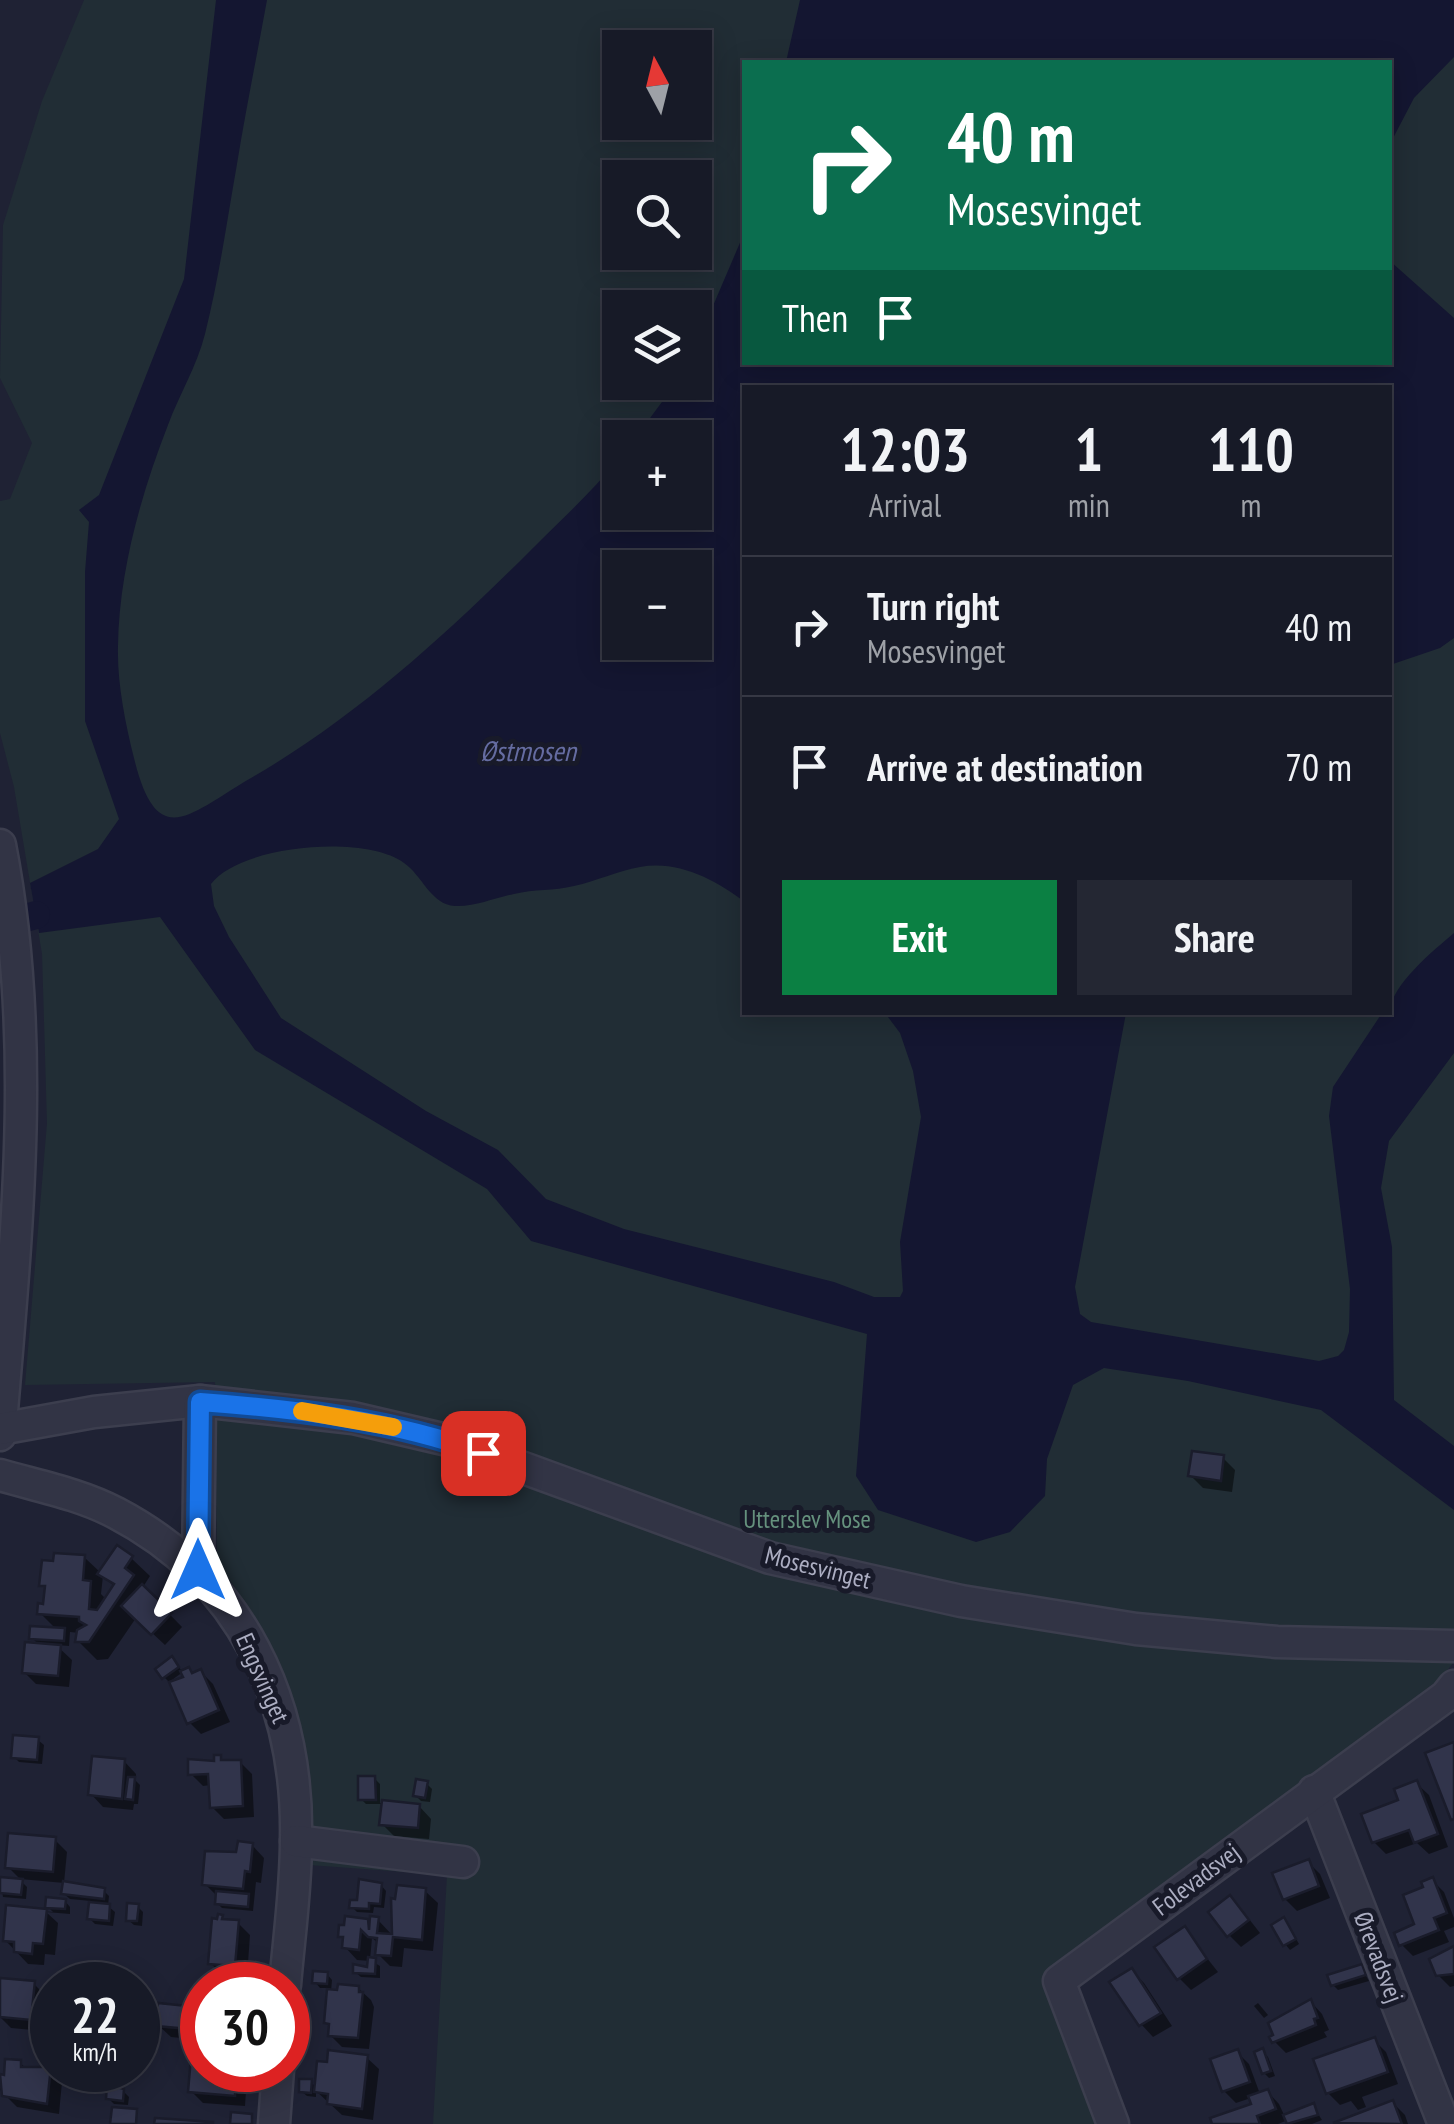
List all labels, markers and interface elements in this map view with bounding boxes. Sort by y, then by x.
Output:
north arrow [602,30,712,140]
map controls [602,30,712,660]
text: 40 m [947,91,1075,181]
icon: right [782,100,912,230]
button: search [602,160,712,270]
text: Mosesvinget [947,179,1142,237]
button: layers [602,290,712,400]
icon: arrive [868,290,923,345]
text: Then [782,293,848,342]
text: 12:03 [840,410,970,488]
text: 1 [1075,410,1103,488]
text: 110 [1208,410,1294,488]
button: + [602,420,712,530]
text: Arrival [869,484,941,526]
text: min [1068,484,1110,526]
text: m [1240,484,1261,526]
button: − [602,550,712,660]
text: Turn right [867,581,999,630]
icon: right [782,599,837,654]
text: 40 m [1285,602,1352,651]
text: Mosesvinget [867,630,1005,672]
water label: Østmosen [480,732,578,769]
icon: arrive [782,739,837,794]
text: Arrive at destination [867,742,1143,791]
text: 70 m [1285,742,1352,791]
button: Exit [782,880,1057,995]
button: Share [1077,880,1352,995]
pin [441,1411,526,1496]
icon: arrive [456,1426,511,1481]
park label: Utterslev Mose [743,1503,871,1535]
position arrow [146,1518,250,1622]
street label: Mosesvinget [762,1538,874,1596]
street label: Engsvinget [229,1628,297,1728]
street label: Folevadsvej [1146,1836,1246,1922]
street label: Ørevadsvej [1347,1907,1411,2007]
speed limit sign: 30 [180,1962,310,2092]
text: 22 [71,1982,119,2047]
text: km/h [73,2036,117,2068]

